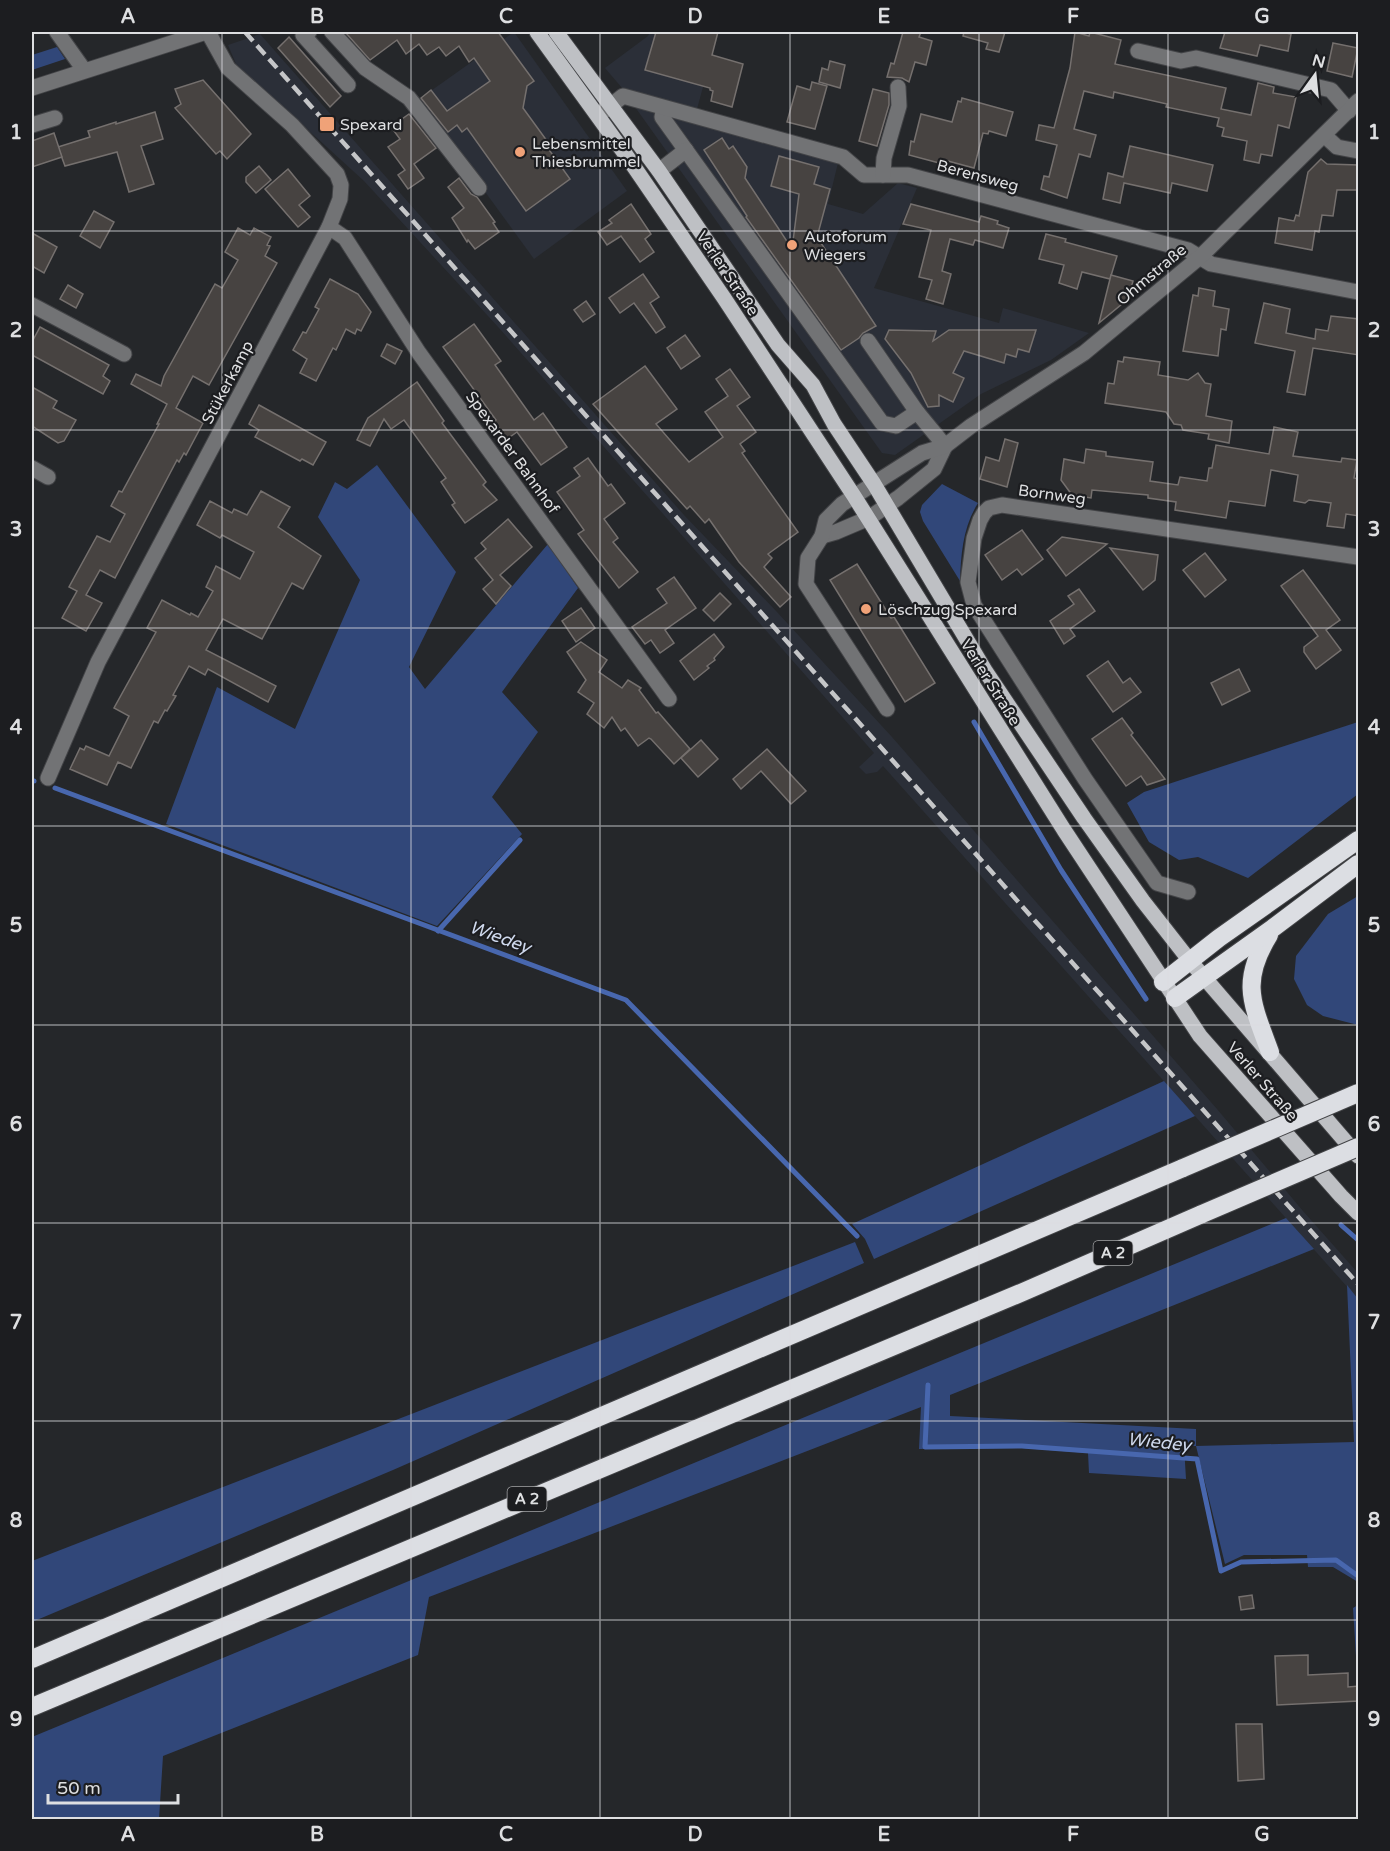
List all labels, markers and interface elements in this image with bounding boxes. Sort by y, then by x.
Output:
text: A [121,5,136,29]
text: B [310,5,324,29]
text: C [499,5,513,29]
text: D [687,5,703,29]
text: E [878,5,891,29]
text: F [1067,5,1079,29]
text: G [1254,5,1270,29]
north arrow [1285,45,1345,105]
text: N [1310,50,1327,73]
marker: Spexard [318,115,336,133]
place label: Spexard [340,115,402,135]
text: 1 [10,121,22,145]
text: 1 [1368,121,1380,145]
place label: Lebensmittel Thiesbrummel [532,134,641,172]
marker: Lebensmittel Thiesbrummel [513,145,527,159]
street label: Berensweg [935,155,1021,197]
street label: Verler Straße [691,227,763,320]
place label: Autoforum Wiegers [804,227,887,265]
marker: Autoforum Wiegers [785,238,799,252]
street label: Ohmstraße [1113,240,1191,310]
text: 2 [10,319,22,343]
text: 2 [1368,319,1380,343]
street label: Stükerkamp [198,337,258,428]
street label: Spexarder Bahnhof [461,387,564,519]
street label: Bornweg [1017,480,1087,510]
text: 3 [10,518,22,542]
text: 3 [1368,518,1380,542]
place label: Löschzug Spexard [878,600,1017,620]
marker: Löschzug Spexard [859,602,873,616]
street label: Verler Straße [956,636,1025,729]
text: 4 [10,716,23,740]
text: 4 [1368,716,1381,740]
text: 5 [10,914,22,938]
text: 5 [1368,914,1380,938]
water label: Wiedey [466,916,536,959]
street label: Verler Straße [1222,1038,1302,1125]
text: 6 [10,1113,22,1137]
text: 6 [1368,1113,1380,1137]
road number: A 2 [1094,1241,1132,1265]
text: 7 [10,1311,22,1335]
text: 7 [1368,1311,1380,1335]
water label: Wiedey [1126,1428,1194,1457]
road number: A 2 [508,1487,546,1511]
text: 8 [10,1509,22,1533]
text: 8 [1368,1509,1380,1533]
text: 9 [10,1708,22,1732]
text: 9 [1368,1708,1380,1732]
scale bar [48,1767,178,1805]
text: 50 m [57,1777,101,1799]
text: A [121,1823,136,1847]
text: B [310,1823,324,1847]
text: C [499,1823,513,1847]
text: D [687,1823,703,1847]
text: E [878,1823,891,1847]
text: F [1067,1823,1079,1847]
text: G [1254,1823,1270,1847]

